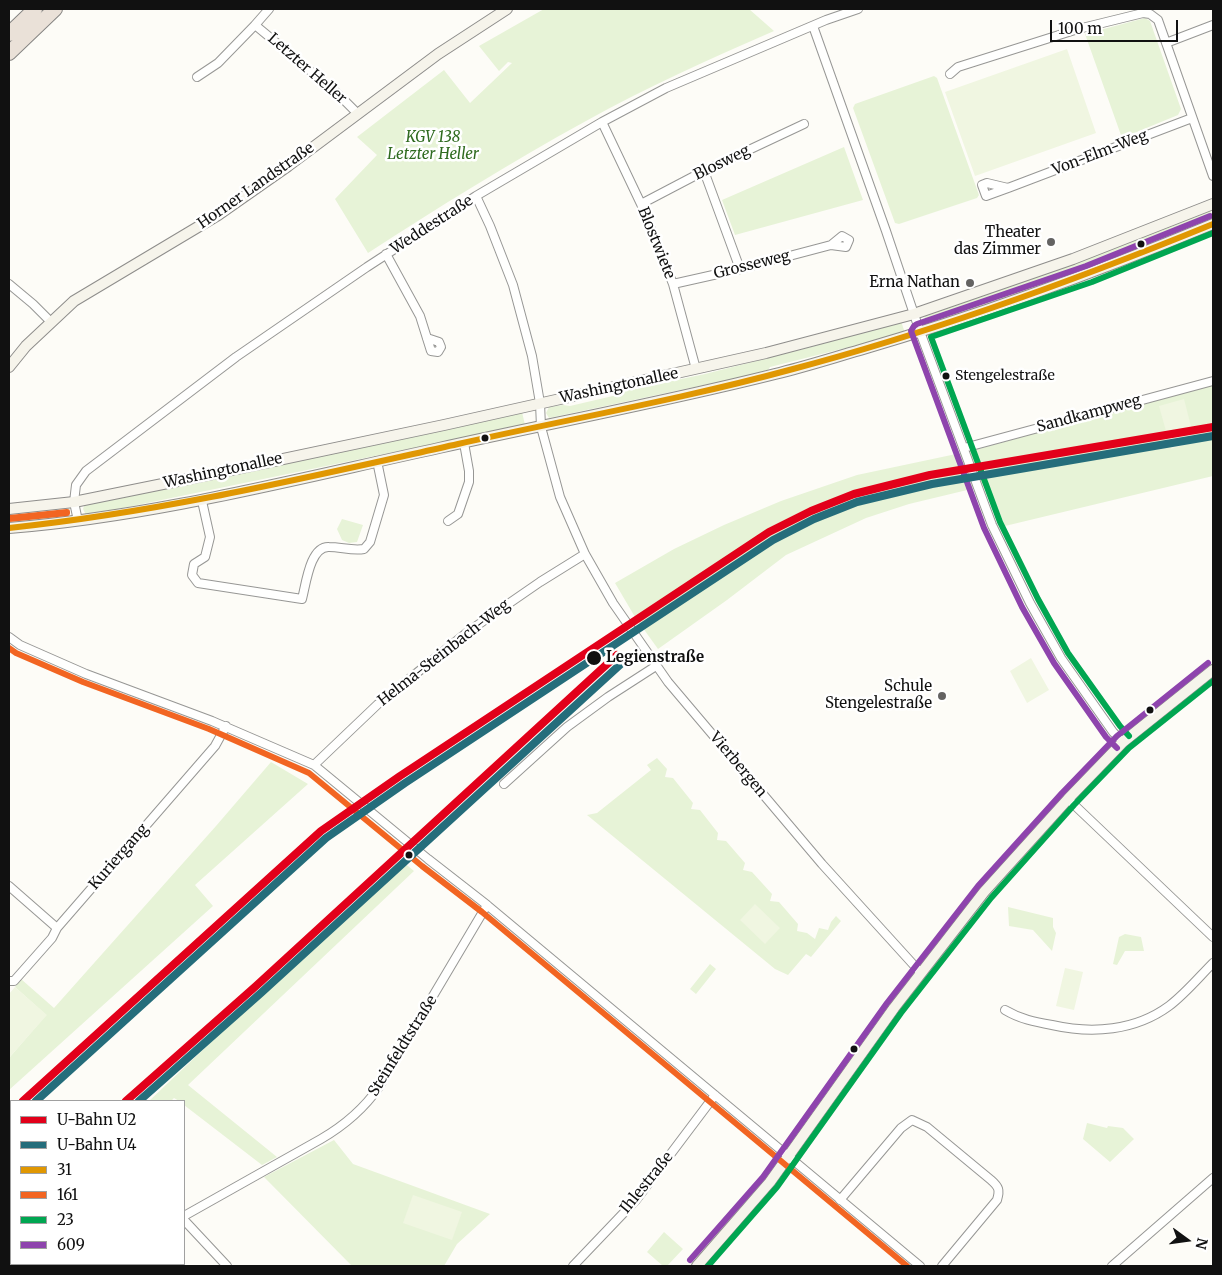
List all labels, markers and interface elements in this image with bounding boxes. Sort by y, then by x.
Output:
scale bar [1052,10,1180,42]
text: 100 m [1058,19,1102,38]
street label: Letzter Heller [264,30,350,108]
street label: Von-Elm-Weg [1050,127,1150,179]
park label: KGV 138 Letzter Heller [387,129,479,164]
street label: Horner Landstraße [194,139,318,233]
street label: Blosweg [691,142,753,184]
street label: Weddestraße [388,192,476,258]
street label: Blostwiete [633,205,679,281]
place label: Theater das Zimmer [954,224,1041,259]
marker: Theater das Zimmer [1045,236,1057,248]
unlabelled marker [1136,239,1146,249]
street label: Grosseweg [712,247,792,283]
place label: Erna Nathan [869,274,960,292]
marker: Erna Nathan [964,277,976,289]
street label: Washingtonallee [558,365,680,407]
place label: Stengelestraße [955,368,1055,384]
marker: Stengelestraße [941,371,951,381]
street label: Sandkampweg [1035,391,1143,437]
unlabelled marker [480,433,490,443]
street label: Washingtonallee [162,450,284,492]
street label: Helma-Steinbach-Weg [374,596,514,710]
marker: Legienstraße [585,649,603,667]
place label: Legienstraße [606,649,704,667]
place label: Schule Stengelestraße [825,678,932,713]
marker: Schule Stengelestraße [936,690,948,702]
unlabelled marker [1145,705,1155,715]
street label: Vierbergen [706,729,770,801]
street label: Kuriergang [86,820,152,894]
unlabelled marker [404,850,414,860]
street label: Steinfeldtstraße [365,992,441,1100]
unlabelled marker [849,1044,859,1054]
legend [10,1100,185,1265]
text: U-Bahn U2 [57,1110,136,1129]
text: U-Bahn U4 [57,1135,137,1154]
street label: Ihlestraße [617,1149,677,1217]
text: 31 [57,1160,72,1179]
text: 161 [57,1185,78,1204]
text: 23 [57,1210,74,1229]
north arrow [1162,1215,1212,1265]
text: 609 [57,1235,85,1254]
text: N [1191,1236,1212,1251]

